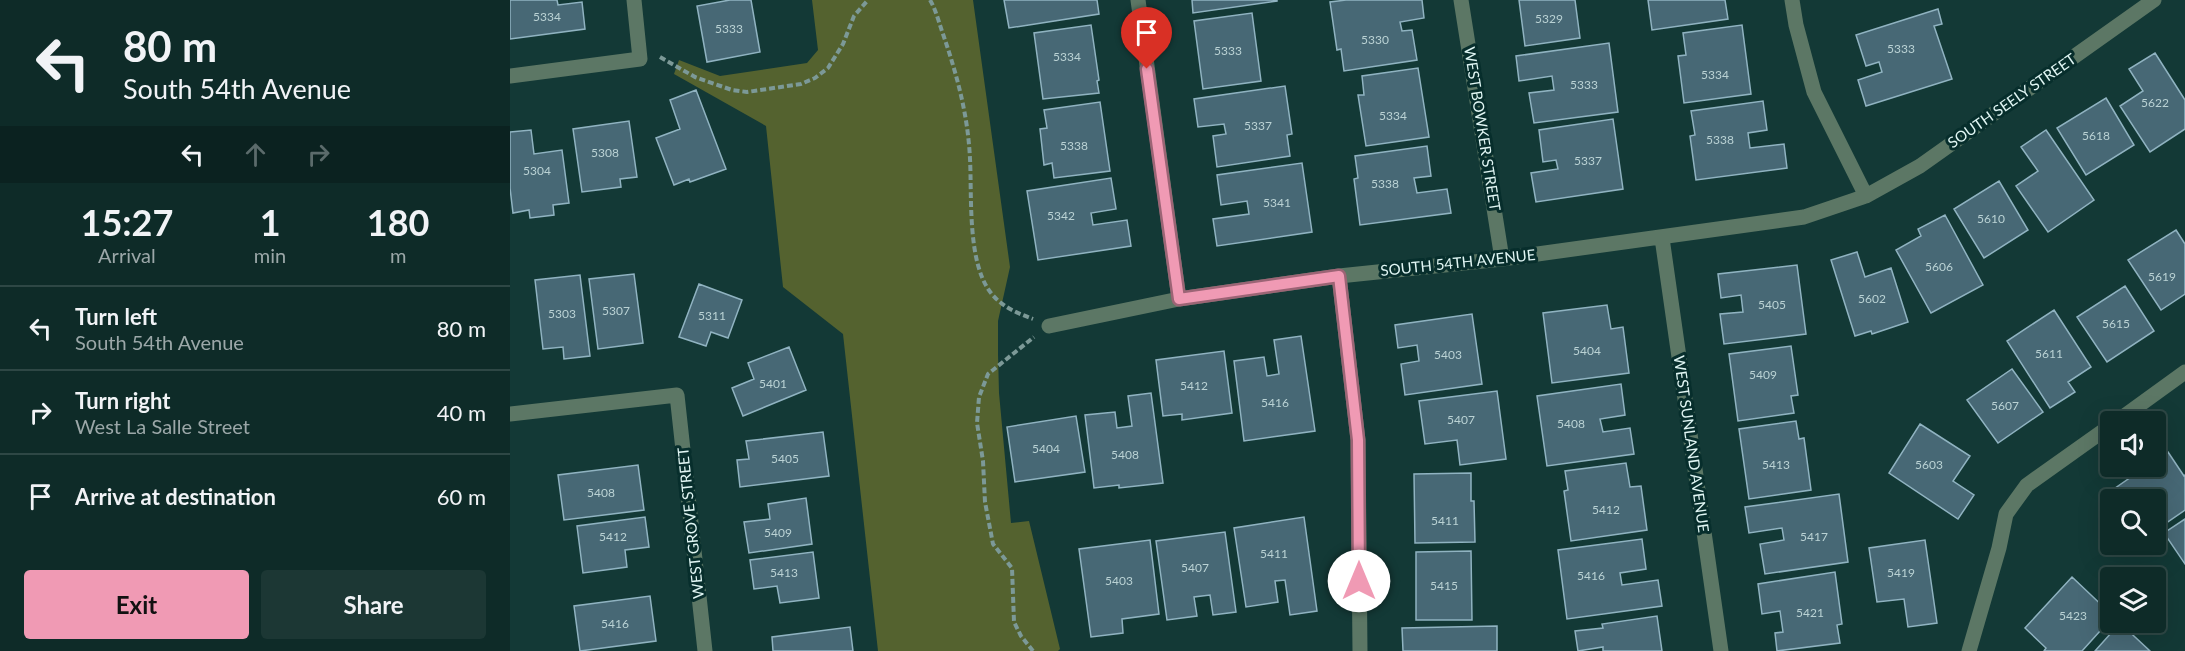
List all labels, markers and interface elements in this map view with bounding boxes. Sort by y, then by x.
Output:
pin [1121,7,1172,69]
house number: 5334 [533,9,561,24]
house number: 5329 [1535,11,1563,26]
icon: arrive [1130,16,1163,49]
text: 80 m [123,21,217,71]
house number: 5333 [715,21,743,36]
icon: left [24,24,102,102]
house number: 5330 [1361,32,1389,47]
house number: 5333 [1887,41,1915,56]
house number: 5333 [1214,43,1242,58]
street label: WEST BOWKER STREET [1461,45,1505,212]
house number: 5334 [1053,49,1081,64]
street label: SOUTH SEELY STREET [1944,49,2079,151]
house number: 5334 [1701,67,1729,82]
text: South 54th Avenue [123,72,351,105]
house number: 5333 [1570,77,1598,92]
house number: 5622 [2141,95,2169,110]
house number: 5334 [1379,108,1407,123]
house number: 5337 [1244,118,1272,133]
house number: 5618 [2082,128,2110,143]
house number: 5338 [1706,132,1734,147]
icon: left [176,138,209,171]
icon: ahead [239,138,272,171]
icon: right [302,138,335,171]
house number: 5338 [1060,138,1088,153]
house number: 5308 [591,145,619,160]
house number: 5337 [1574,153,1602,168]
house number: 5304 [523,163,551,178]
house number: 5338 [1371,176,1399,191]
house number: 5341 [1263,195,1291,210]
text: 15:27 [81,200,173,244]
text: 1 [260,200,281,244]
text: 180 [367,200,429,244]
house number: 5342 [1047,208,1075,223]
house number: 5610 [1977,211,2005,226]
text: Arrival [98,243,156,267]
text: min [254,243,286,267]
text: m [390,243,406,267]
street label: SOUTH 54TH AVENUE [1380,245,1536,279]
house number: 5606 [1925,259,1953,274]
house number: 5619 [2148,269,2176,284]
house number: 5602 [1858,291,1886,306]
house number: 5405 [1758,297,1786,312]
text: Turn left [75,303,157,330]
house number: 5307 [602,303,630,318]
house number: 5303 [548,306,576,321]
house number: 5311 [698,308,726,323]
icon: left [24,312,57,345]
text: 80 m [437,315,486,342]
house number: 5615 [2102,316,2130,331]
text: South 54th Avenue [75,330,244,354]
house number: 5404 [1573,343,1601,358]
house number: 5611 [2035,346,2063,361]
house number: 5403 [1434,347,1462,362]
street label: WEST SUNLAND AVENUE [1671,354,1713,534]
house number: 5409 [1749,367,1777,382]
house number: 5401 [759,376,787,391]
house number: 5412 [1180,378,1208,393]
text: Turn right [75,387,170,414]
house number: 5416 [1261,395,1289,410]
icon: right [24,396,57,429]
house number: 5607 [1991,398,2019,413]
text: 40 m [437,399,486,426]
map controls [2100,411,2166,633]
button: sound [2100,411,2166,477]
house number: 5407 [1447,412,1475,427]
text: West La Salle Street [75,414,250,438]
house number: 5408 [1557,416,1585,431]
house number: 5404 [1032,441,1060,456]
street label: WEST GROVE STREET [673,447,707,600]
house number: 5408 [1111,447,1139,462]
house number: 5405 [771,451,799,466]
house number: 5413 [1762,457,1790,472]
house number: 5603 [1915,457,1943,472]
icon: arrive [24,480,57,513]
text: Arrive at destination [75,483,276,510]
text: 60 m [437,483,486,510]
house number: 5408 [587,485,615,500]
button: search [2100,489,2166,555]
house number: 5412 [1592,502,1620,517]
house number: 5411 [1431,513,1459,528]
house number: 5409 [764,525,792,540]
house number: 5412 [599,529,627,544]
house number: 5417 [1800,529,1828,544]
house number: 5411 [1260,546,1288,561]
position arrow [1327,549,1391,613]
house number: 5407 [1181,560,1209,575]
house number: 5413 [770,565,798,580]
house number: 5419 [1887,565,1915,580]
button: layers [2100,567,2166,633]
house number: 5416 [1577,568,1605,583]
button: Exit [24,570,249,639]
button: Share [261,570,486,639]
house number: 5403 [1105,573,1133,588]
house number: 5415 [1430,578,1458,593]
house number: 5421 [1796,605,1824,620]
house number: 5423 [2059,608,2087,623]
house number: 5416 [601,616,629,631]

